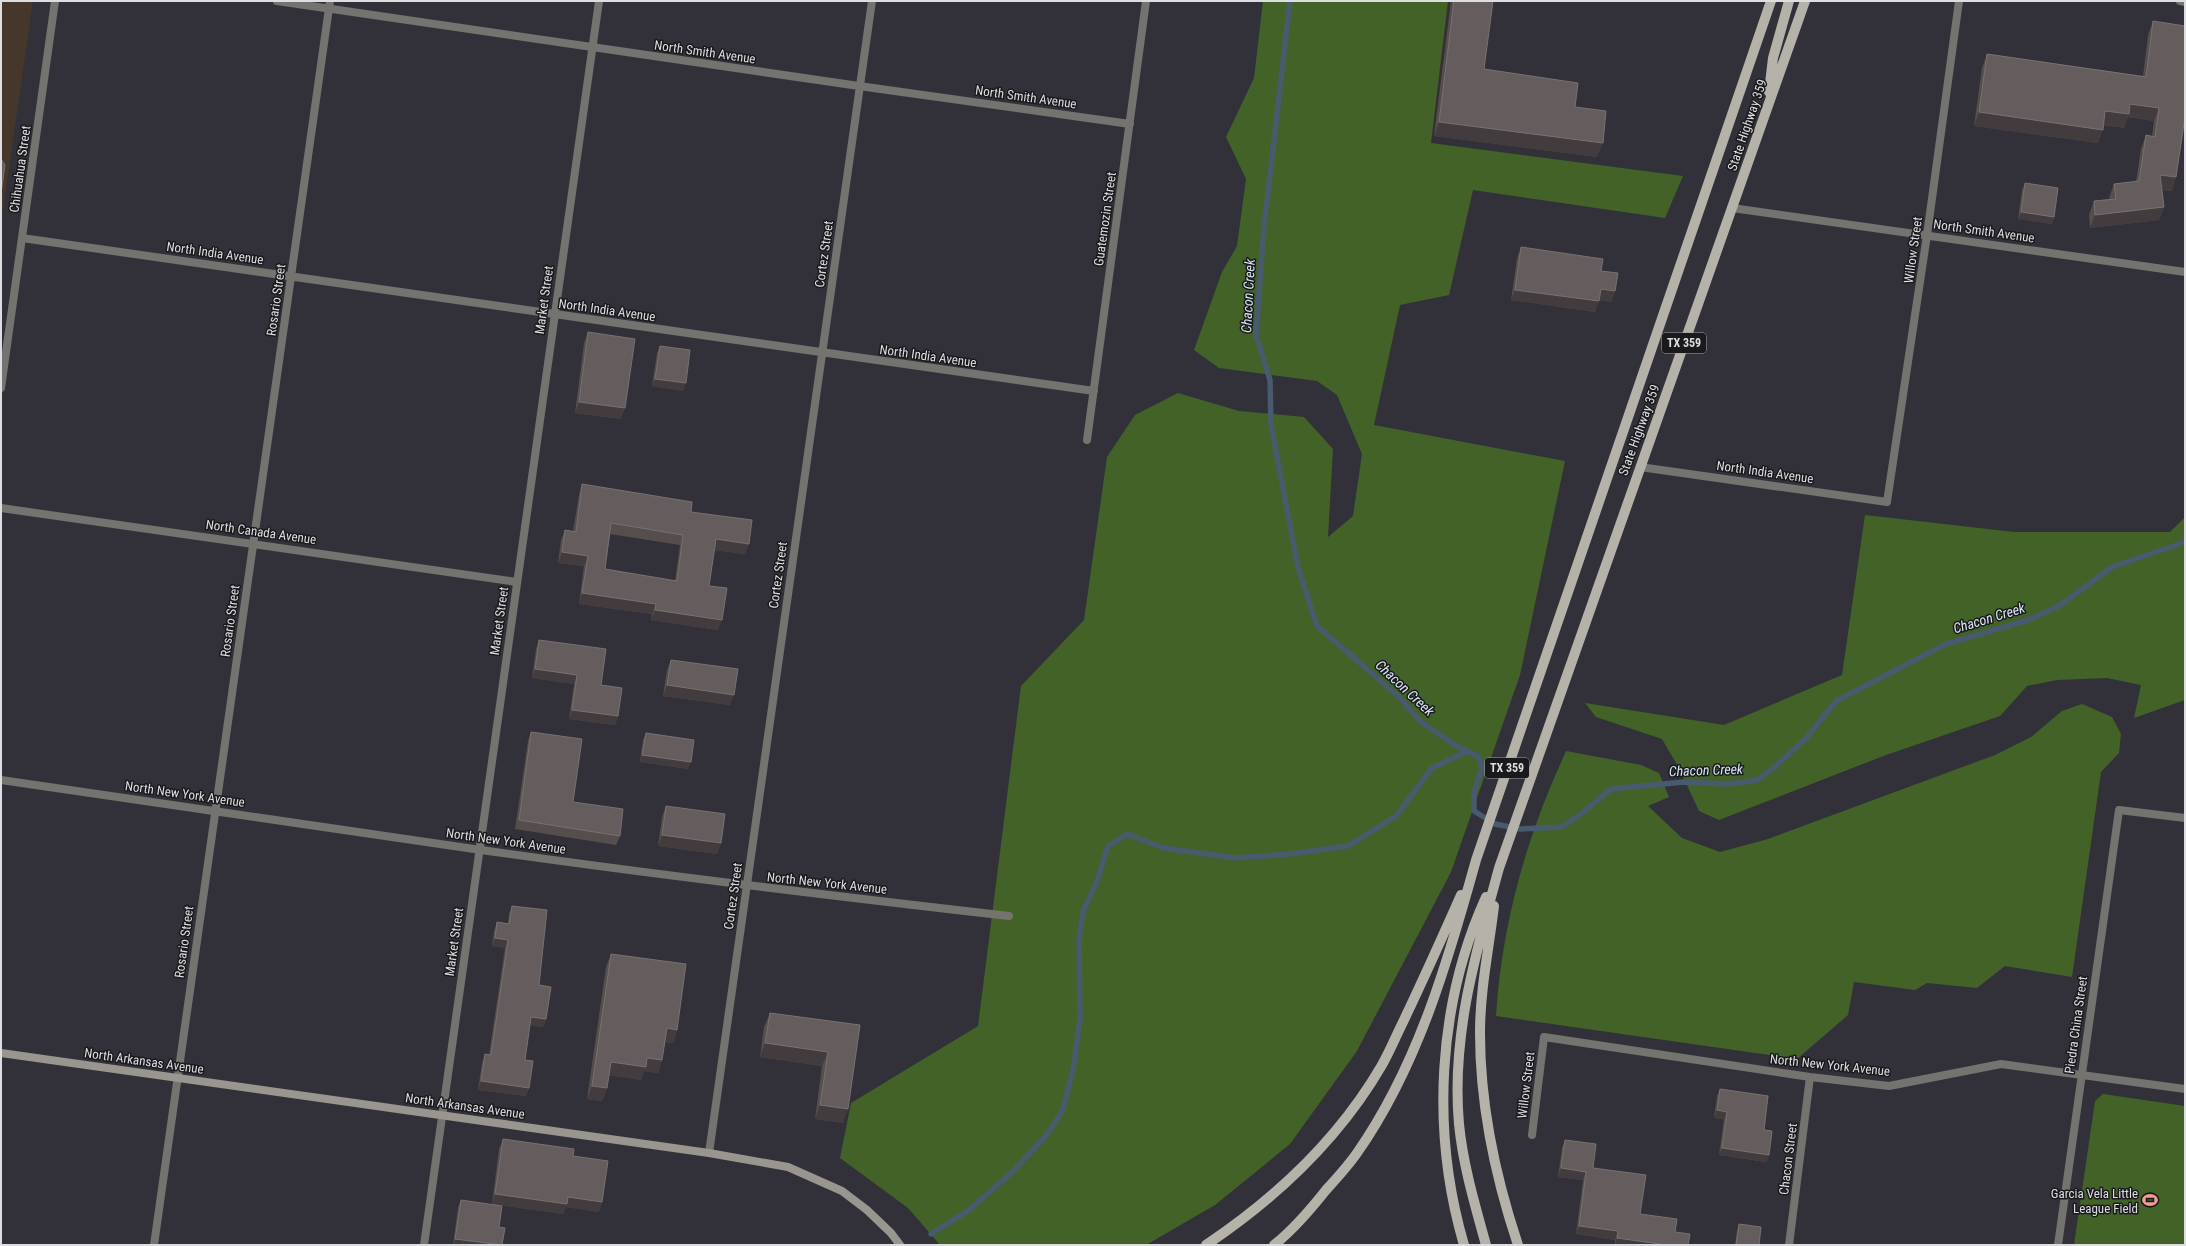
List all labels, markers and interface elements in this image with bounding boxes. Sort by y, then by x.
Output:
street label: North Smith Avenue [653,37,757,67]
street label: State Highway 359 [1724,77,1770,173]
street label: North Smith Avenue [974,82,1078,112]
street label: Chihuahua Street [6,124,34,213]
street label: Guatemozin Street [1091,171,1119,267]
street label: Willow Street [1901,215,1925,284]
street label: North Smith Avenue [1932,216,2036,246]
street label: Cortez Street [812,220,836,288]
street label: North India Avenue [166,239,264,267]
water label: Chacon Creek [1238,258,1258,333]
street label: Rosario Street [264,263,288,337]
street label: Market Street [532,265,556,335]
street label: North India Avenue [558,296,656,324]
road number: TX 359 [1662,333,1706,353]
street label: North India Avenue [879,342,977,370]
street label: State Highway 359 [1616,382,1662,478]
street label: North India Avenue [1716,458,1814,486]
street label: North Canada Avenue [205,517,317,547]
street label: Cortez Street [766,541,790,609]
street label: Rosario Street [218,584,242,658]
street label: Market Street [487,586,511,656]
water label: Chacon Creek [1951,599,2028,636]
water label: Chacon Creek [1372,657,1438,720]
road number: TX 359 [1485,758,1529,778]
water label: Chacon Creek [1669,761,1744,779]
street label: North New York Avenue [124,778,246,810]
street label: North New York Avenue [445,825,567,857]
street label: Cortez Street [721,862,745,930]
street label: North New York Avenue [766,869,888,897]
street label: Rosario Street [172,905,196,979]
street label: Market Street [442,907,466,977]
street label: Piedra China Street [2062,975,2090,1075]
street label: North Arkansas Avenue [83,1045,205,1077]
street label: Willow Street [1514,1051,1538,1119]
street label: North New York Avenue [1769,1051,1891,1079]
street label: North Arkansas Avenue [404,1090,526,1122]
street label: Chacon Street [1776,1122,1800,1196]
place label: Garcia Vela Little League Field [2051,1186,2138,1216]
sports icon: Garcia Vela Little League Field [2141,1191,2159,1209]

